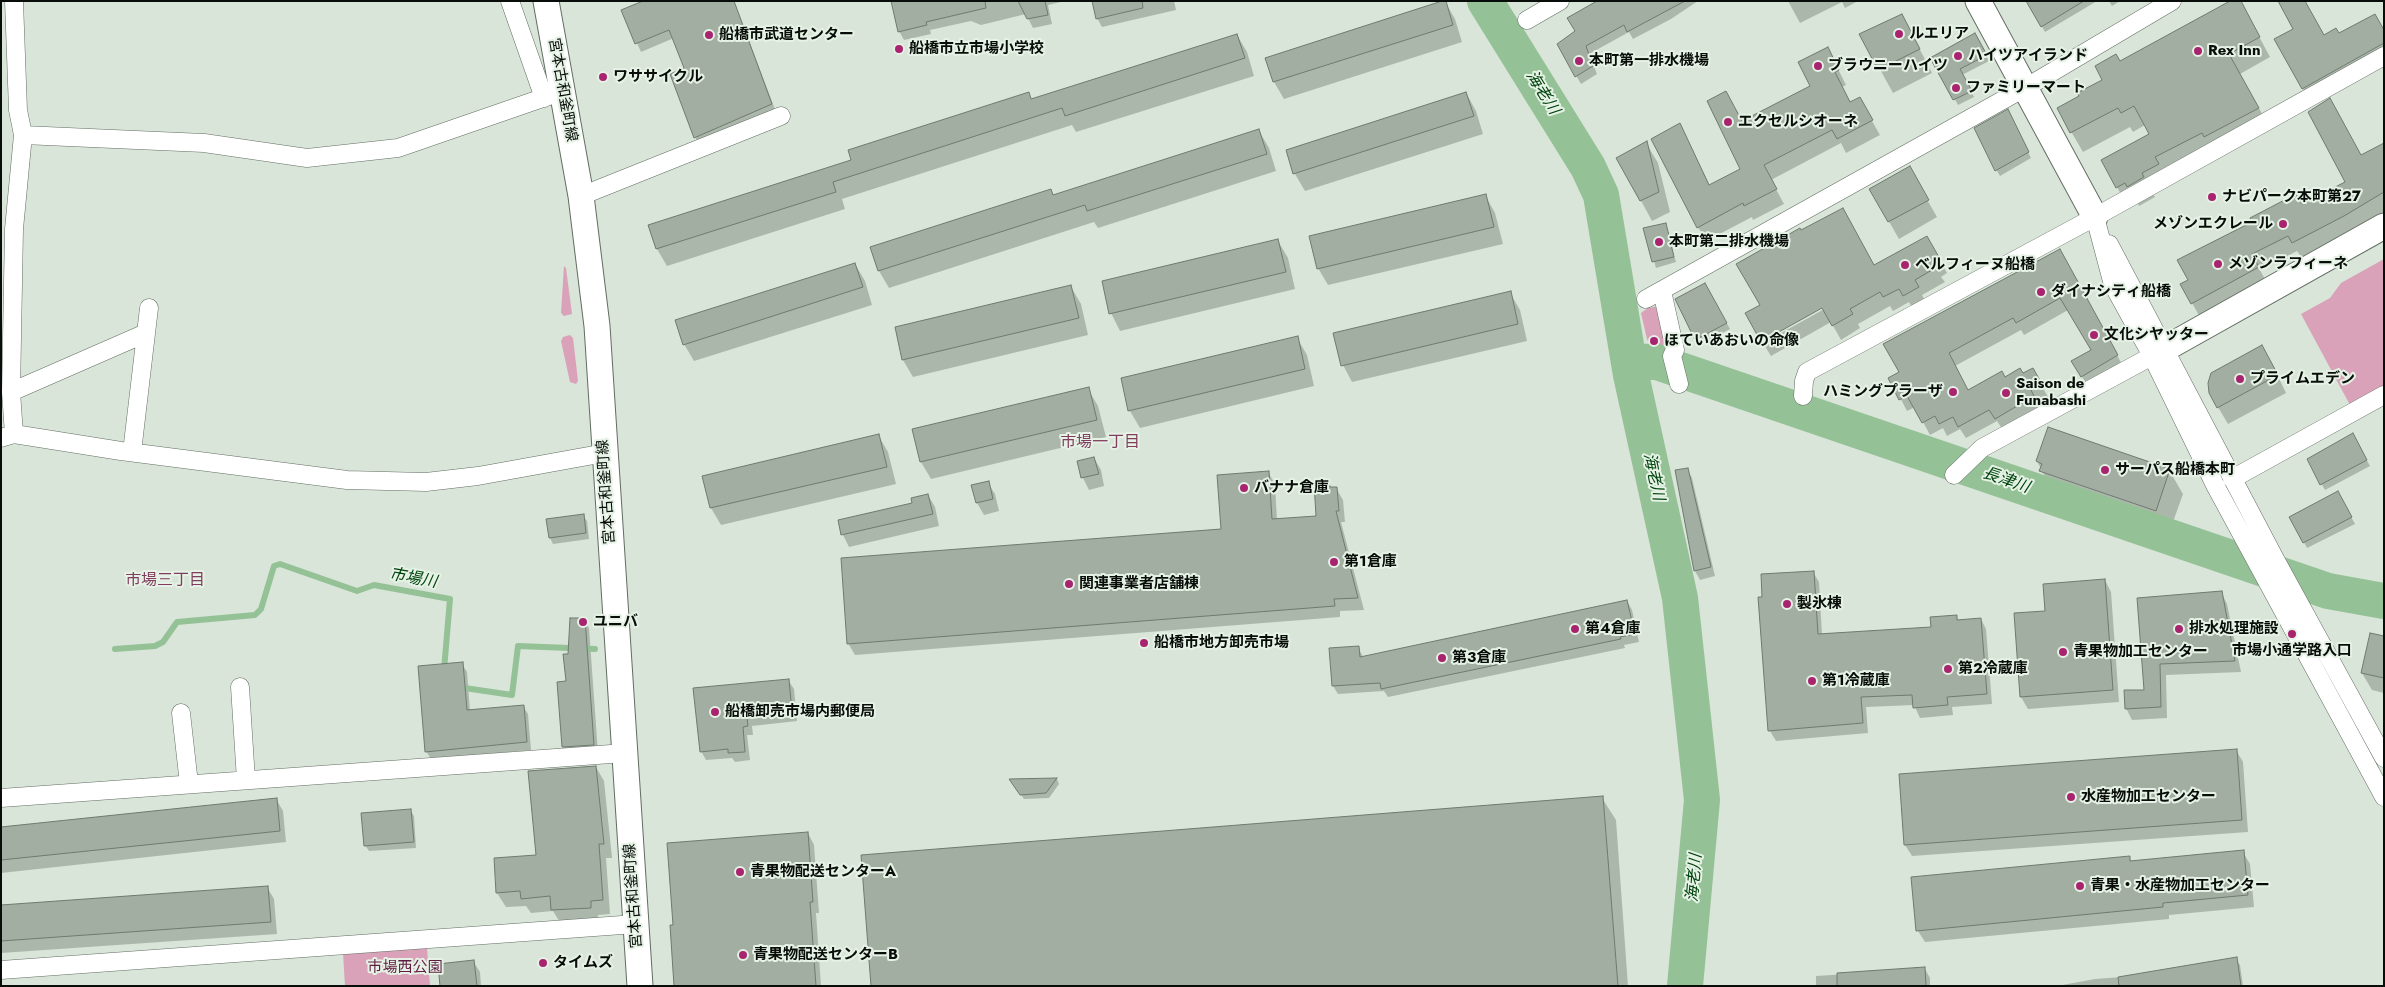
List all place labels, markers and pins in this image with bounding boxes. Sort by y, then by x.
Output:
place label: ルエリア [1909,25,1969,43]
place label: 船橋市武道センター [719,26,854,44]
marker: ルエリア [1893,28,1905,40]
marker: 船橋市武道センター [703,29,715,41]
place label: 船橋市立市場小学校 [909,40,1044,58]
place label: Rex Inn [2208,42,2261,60]
marker: 船橋市立市場小学校 [893,43,905,55]
marker: Rex Inn [2192,45,2204,57]
place label: ハイツアイランド [1968,47,2088,65]
marker: ハイツアイランド [1952,50,1964,62]
place label: 本町第一排水機場 [1589,52,1709,70]
marker: 本町第一排水機場 [1573,55,1585,67]
place label: ブラウニーハイツ [1828,57,1948,75]
marker: ブラウニーハイツ [1812,60,1824,72]
place label: ワササイクル [613,68,703,86]
marker: ワササイクル [597,71,609,83]
place label: ファミリーマート [1966,79,2086,97]
marker: ファミリーマート [1950,82,1962,94]
place label: エクセルシオーネ [1738,113,1858,131]
marker: エクセルシオーネ [1722,116,1734,128]
place label: ナビパーク本町第2７ [2222,188,2361,206]
marker: ナビパーク本町第2７ [2206,191,2218,203]
place label: メゾンエクレール [2153,215,2273,233]
marker: メゾンエクレール [2277,218,2289,230]
place label: 本町第二排水機場 [1669,233,1789,251]
marker: 本町第二排水機場 [1653,236,1665,248]
place label: メゾンラフィーネ [2228,255,2348,273]
place label: ベルフィーヌ船橋 [1915,256,2035,274]
marker: メゾンラフィーネ [2212,258,2224,270]
marker: ベルフィーヌ船橋 [1899,259,1911,271]
place label: ダイナシティ船橋 [2051,283,2171,301]
marker: ダイナシティ船橋 [2035,286,2047,298]
place label: 文化シヤッター [2104,326,2209,344]
marker: 文化シヤッター [2088,329,2100,341]
place label: ほていあおいの命像 [1664,332,1799,350]
marker: ほていあおいの命像 [1648,335,1660,347]
place label: プライムエデン [2250,370,2355,388]
marker: プライムエデン [2234,373,2246,385]
place label: Saison de Funabashi [2016,375,2086,410]
place label: ハミングプラーザ [1823,383,1943,401]
marker: ハミングプラーザ [1947,386,1959,398]
marker: Saison de Funabashi [2000,387,2012,399]
place label: サーパス船橋本町 [2115,461,2235,479]
marker: サーパス船橋本町 [2099,464,2111,476]
place label: バナナ倉庫 [1254,479,1329,497]
marker: バナナ倉庫 [1238,482,1250,494]
place label: 第1倉庫 [1344,553,1397,571]
marker: 第1倉庫 [1328,556,1340,568]
place label: 関連事業者店舗棟 [1079,575,1199,593]
marker: 関連事業者店舗棟 [1063,578,1075,590]
place label: 製氷棟 [1797,595,1842,613]
marker: 製氷棟 [1781,598,1793,610]
place label: ユニバ [593,613,638,631]
marker: ユニバ [577,616,589,628]
place label: 第4倉庫 [1585,620,1640,638]
place label: 排水処理施設 [2189,620,2279,638]
marker: 第4倉庫 [1569,623,1581,635]
marker: 排水処理施設 [2173,623,2185,635]
marker: 市場小通学路入口 [2286,628,2298,640]
place label: 船橋市地方卸売市場 [1154,634,1289,652]
marker: 船橋市地方卸売市場 [1138,637,1150,649]
place label: 市場小通学路入口 [2232,642,2352,660]
place label: 青果物加工センター [2073,643,2208,661]
marker: 青果物加工センター [2057,646,2069,658]
place label: 第3倉庫 [1452,649,1506,667]
marker: 第3倉庫 [1436,652,1448,664]
place label: 第2冷蔵庫 [1958,660,2028,678]
marker: 第2冷蔵庫 [1942,663,1954,675]
place label: 第1冷蔵庫 [1822,672,1890,690]
marker: 第1冷蔵庫 [1806,675,1818,687]
place label: 船橋卸売市場内郵便局 [725,703,875,721]
marker: 船橋卸売市場内郵便局 [709,706,721,718]
place label: 水産物加工センター [2081,788,2216,806]
marker: 水産物加工センター [2065,791,2077,803]
place label: 青果物配送センターA [750,863,896,881]
marker: 青果物配送センターA [734,866,746,878]
place label: 青果・水産物加工センター [2090,877,2270,895]
marker: 青果・水産物加工センター [2074,880,2086,892]
place label: 青果物配送センターB [753,946,898,964]
marker: 青果物配送センターB [737,949,749,961]
place label: タイムズ [553,954,613,972]
marker: タイムズ [537,957,549,969]

